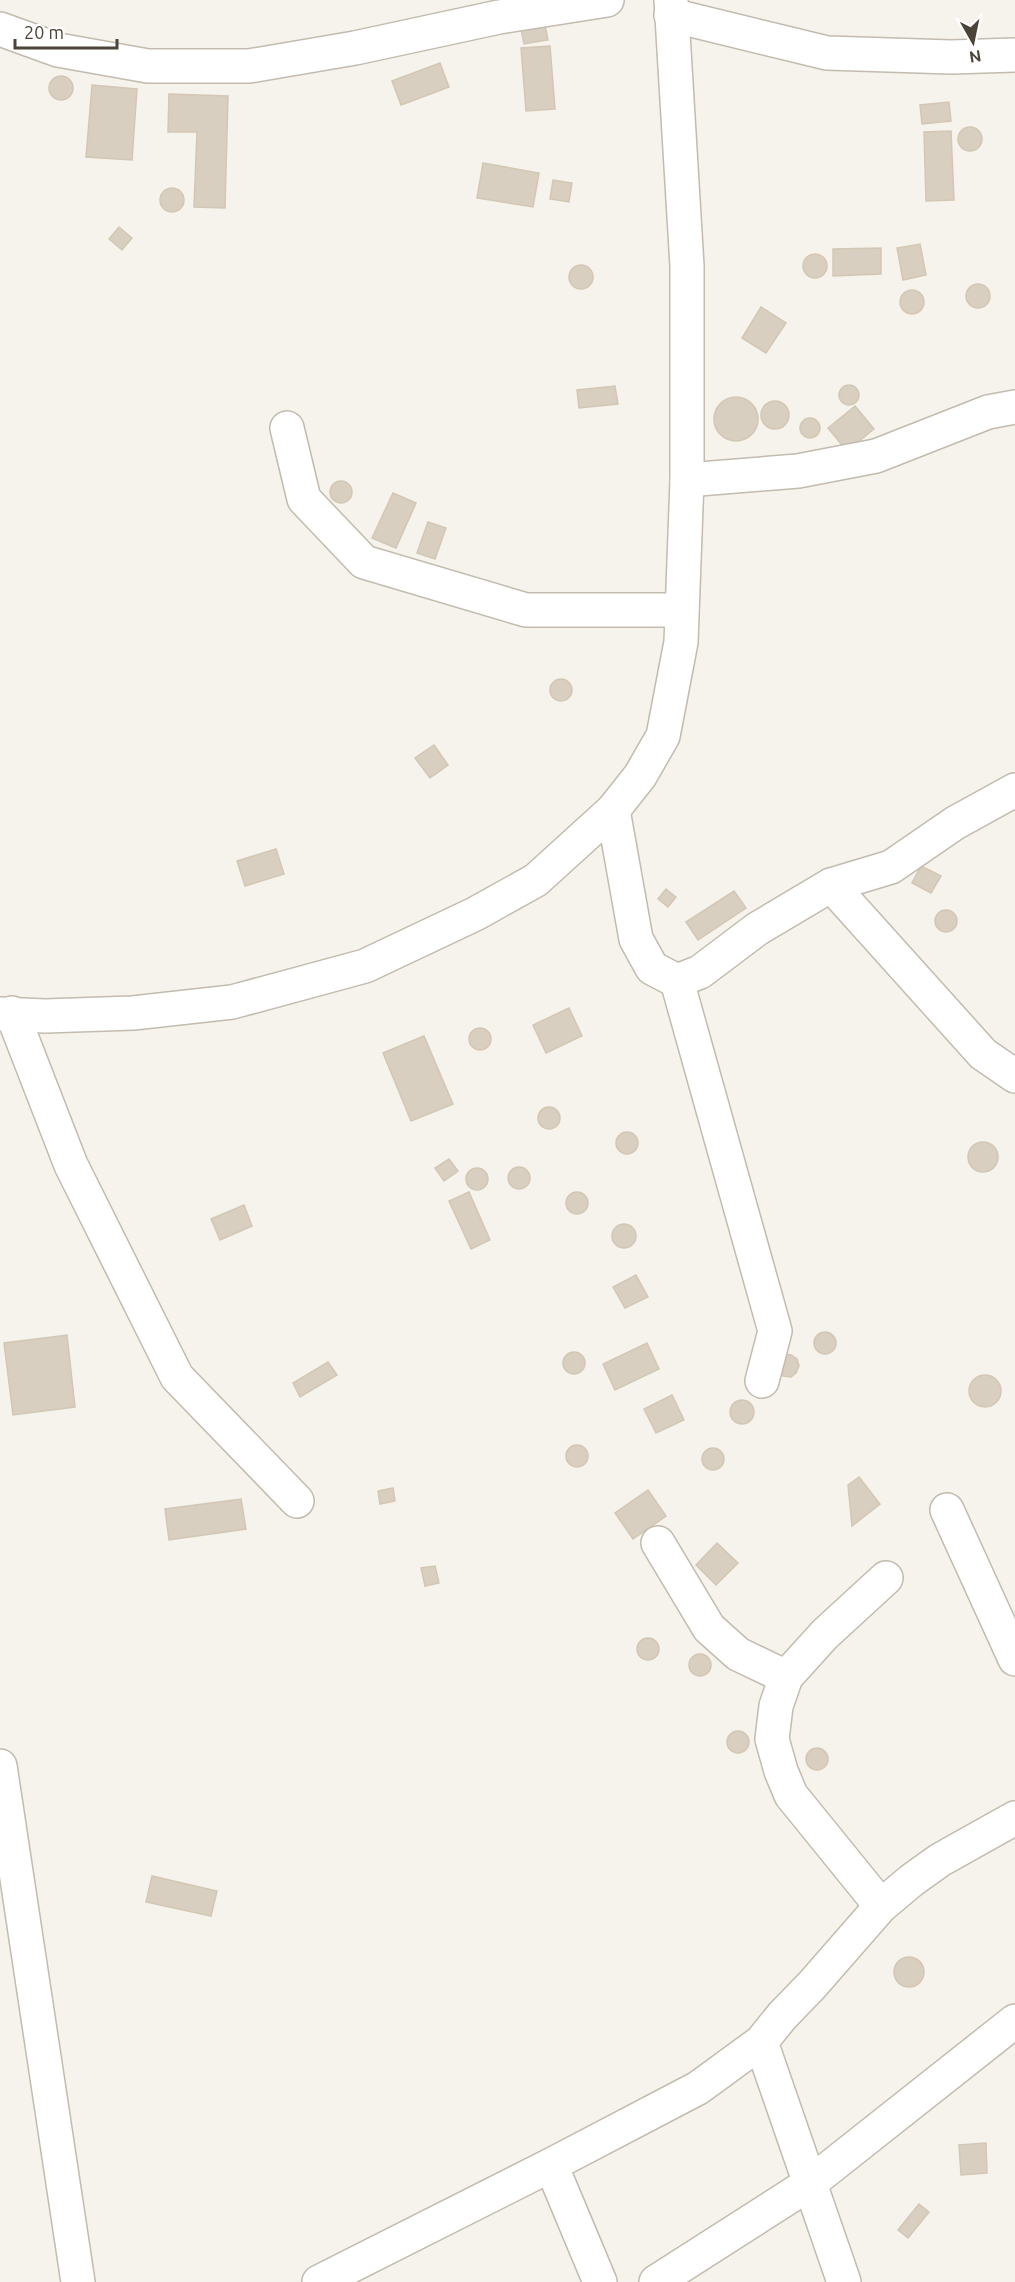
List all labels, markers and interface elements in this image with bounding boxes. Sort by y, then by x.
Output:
scale bar [15,12,117,50]
north arrow [943,12,1003,72]
text: 20 m [24,22,64,42]
text: N [968,47,983,67]

